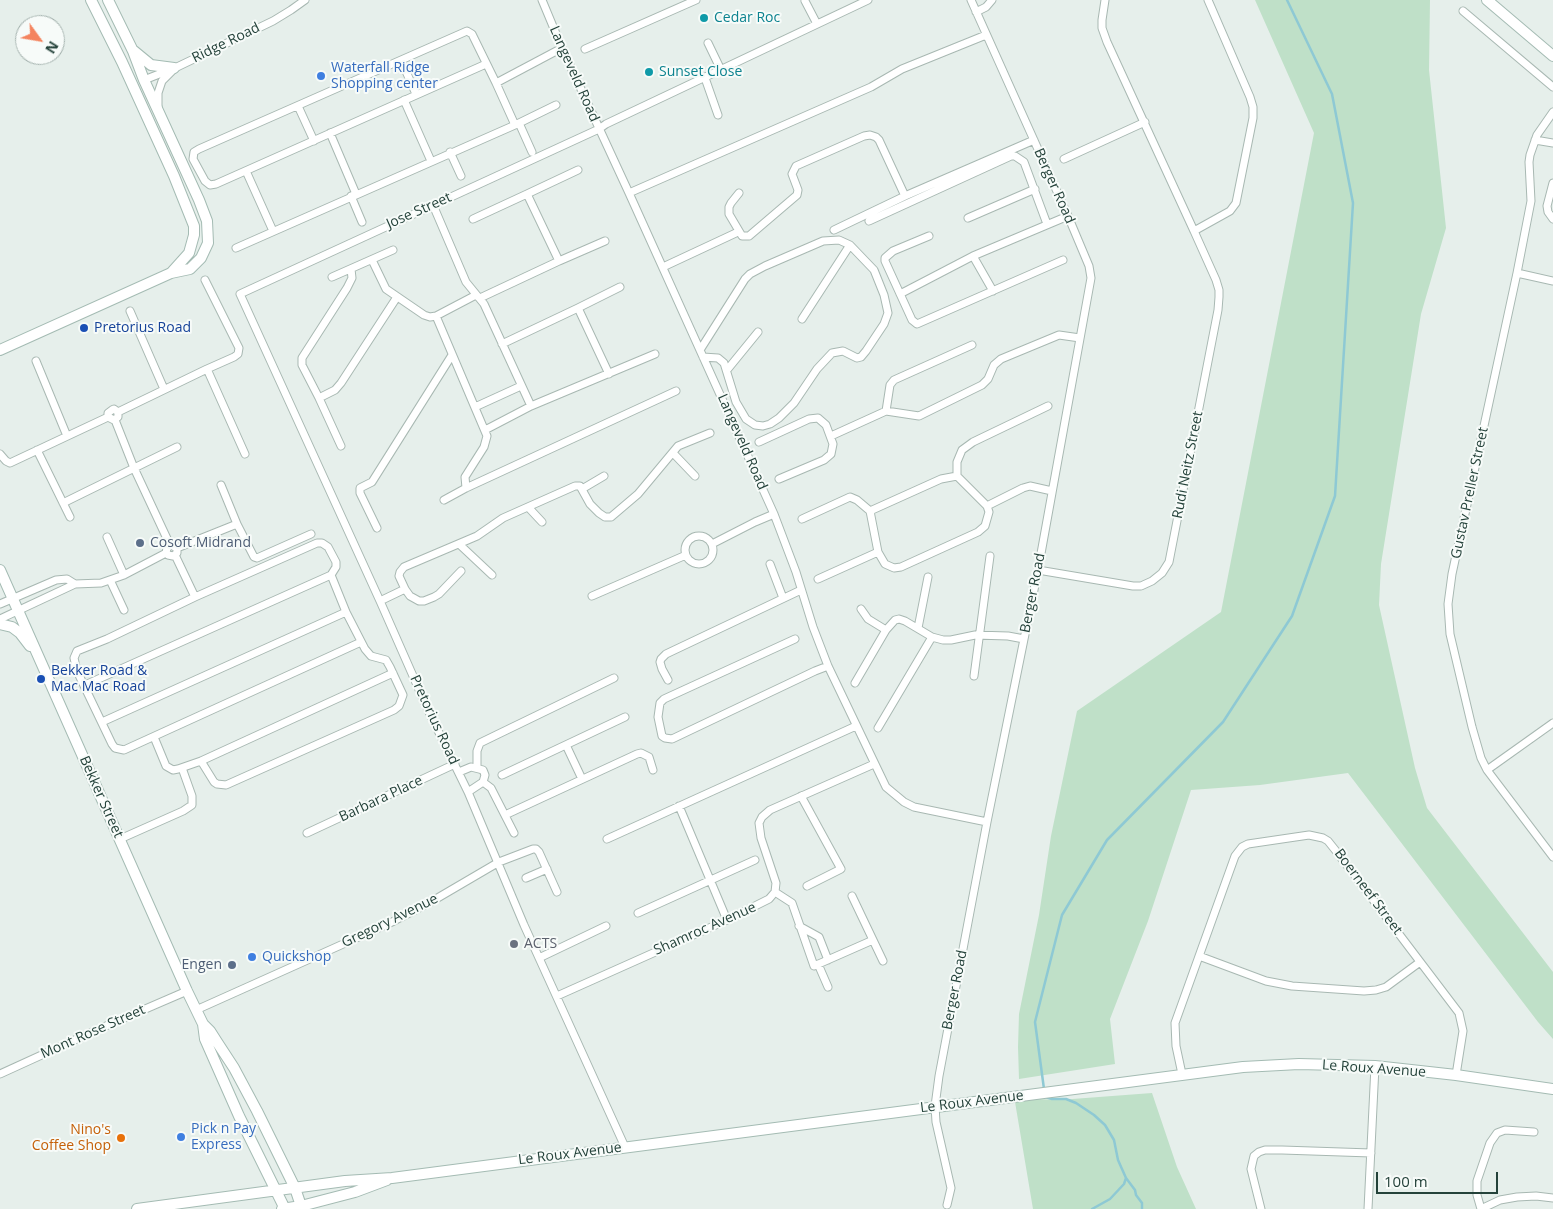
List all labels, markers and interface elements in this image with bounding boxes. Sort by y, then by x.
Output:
place label: Cedar Roc [714,10,780,26]
marker: Cedar Roc [698,12,710,24]
north arrow [15,15,65,65]
street label: Ridge Road [189,19,263,67]
street label: Langeveld Road [545,23,603,125]
text: N [41,38,63,58]
place label: Waterfall Ridge Shopping center [331,60,438,92]
place label: Sunset Close [659,64,742,80]
marker: Sunset Close [643,66,655,78]
marker: Waterfall Ridge Shopping center [315,70,327,82]
street label: Berger Road [1030,146,1078,226]
street label: Jose Street [384,189,454,233]
place label: Pretorius Road [94,320,191,336]
marker: Pretorius Road [78,322,90,334]
street label: Langeveld Road [713,391,771,493]
street label: Rudi Neitz Street [1169,410,1207,520]
street label: Gustav Preller Street [1448,426,1492,560]
place label: Cosoft Midrand [150,535,251,551]
marker: Cosoft Midrand [134,537,146,549]
street label: Berger Road [1017,552,1049,634]
place label: Bekker Road & Mac Mac Road [51,663,147,696]
marker: Bekker Road & Mac Mac Road [35,673,47,685]
street label: Pretorius Road [406,673,462,767]
street label: Bekker Street [75,753,127,841]
street label: Barbara Place [337,772,425,826]
street label: Boerneef Street [1330,846,1406,938]
street label: Gregory Avenue [339,890,441,952]
street label: Shamroc Avenue [651,899,759,959]
place label: ACTS [524,936,557,952]
marker: ACTS [508,938,520,950]
place label: Quickshop [262,949,331,965]
street label: Berger Road [939,949,971,1031]
marker: Quickshop [246,951,258,963]
place label: Engen [182,957,222,973]
marker: Engen [226,959,238,971]
street label: Mont Rose Street [38,1001,148,1063]
street label: Le Roux Avenue [1321,1057,1427,1081]
street label: Le Roux Avenue [919,1087,1025,1117]
place label: Pick n Pay Express [191,1121,256,1154]
place label: Nino's Coffee Shop [32,1122,111,1154]
marker: Pick n Pay Express [175,1131,187,1143]
marker: Nino's Coffee Shop [115,1132,127,1144]
street label: Le Roux Avenue [517,1139,623,1169]
scale bar [1378,1162,1500,1194]
text: 100 m [1384,1171,1428,1191]

